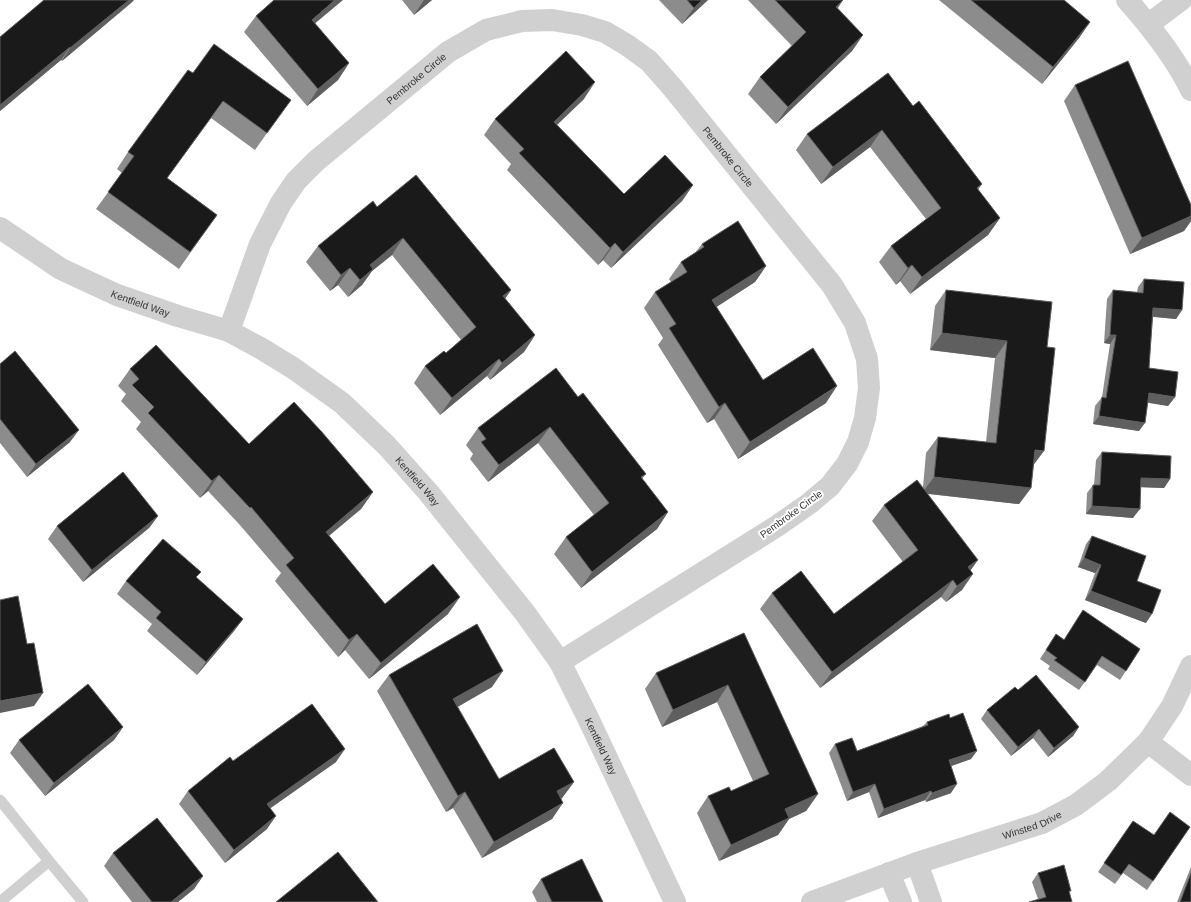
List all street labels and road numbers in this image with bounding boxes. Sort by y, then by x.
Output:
street label: Pembroke Circle [384,50,448,106]
street label: Pembroke Circle [701,124,756,189]
street label: Kentfield Way [109,288,171,318]
street label: Kentfield Way [394,454,442,508]
street label: Pembroke Circle [758,488,824,540]
street label: Kentfield Way [583,716,619,776]
street label: Winsted Drive [1001,808,1063,841]

